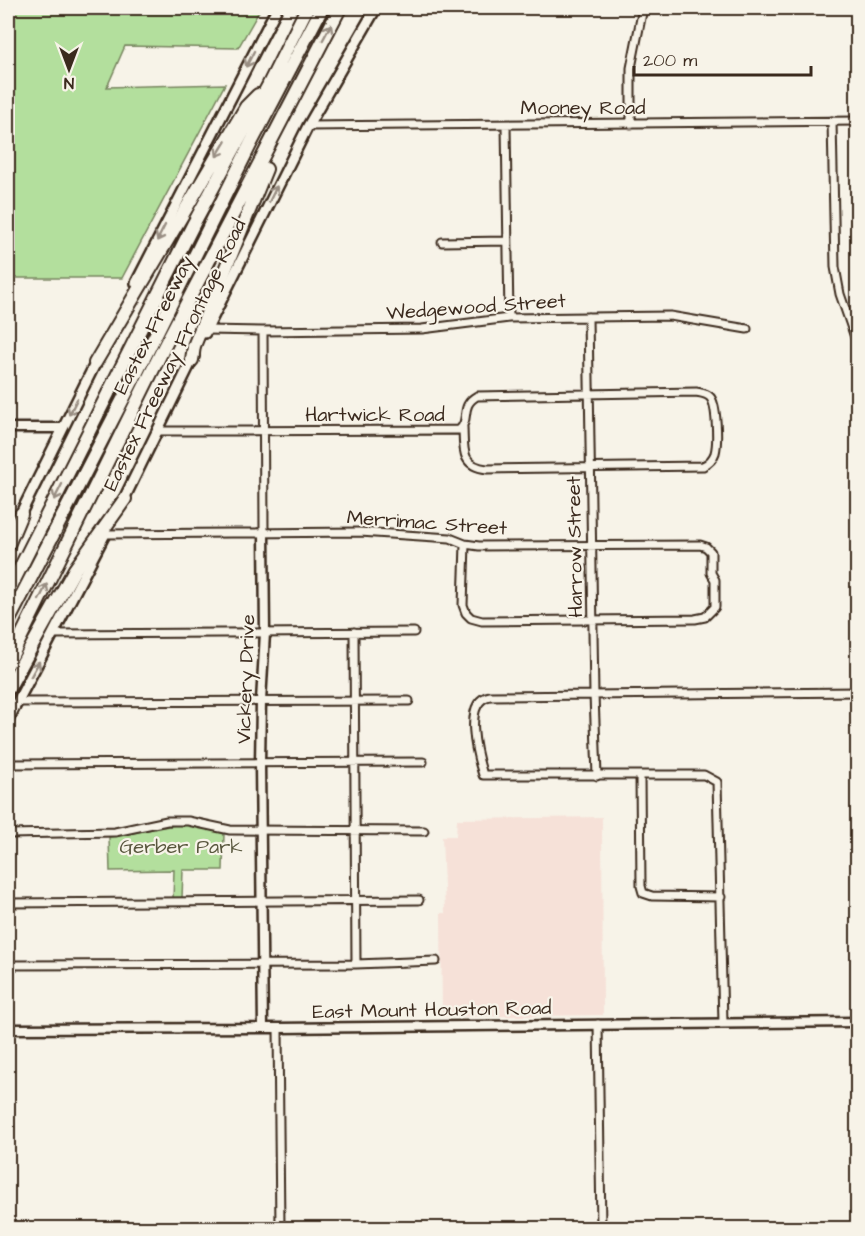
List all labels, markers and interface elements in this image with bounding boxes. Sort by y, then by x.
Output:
one-way arrow [321,24,333,41]
north arrow [39,39,99,99]
scale bar [634,39,811,77]
text: 200 m [643,48,697,73]
one-way arrow [244,50,255,68]
text: N [64,72,74,94]
street label: Mooney Road [521,94,645,123]
one-way arrow [215,140,227,157]
one-way arrow [268,186,280,204]
street label: Eastex Freeway Frontage Road [97,214,254,496]
one-way arrow [155,224,167,242]
street label: Eastex Freeway [107,251,202,400]
street label: Wedgewood Street [385,287,567,328]
one-way arrow [67,398,79,415]
street label: Hartwick Road [305,401,445,429]
street label: Harrow Street [560,476,590,618]
one-way arrow [52,483,63,501]
street label: Merrimac Street [346,503,508,543]
one-way arrow [38,583,49,601]
street label: Vickery Drive [230,614,263,744]
one-way arrow [30,660,41,678]
park label: Gerber Park [119,833,243,861]
street label: East Mount Houston Road [312,994,552,1026]

